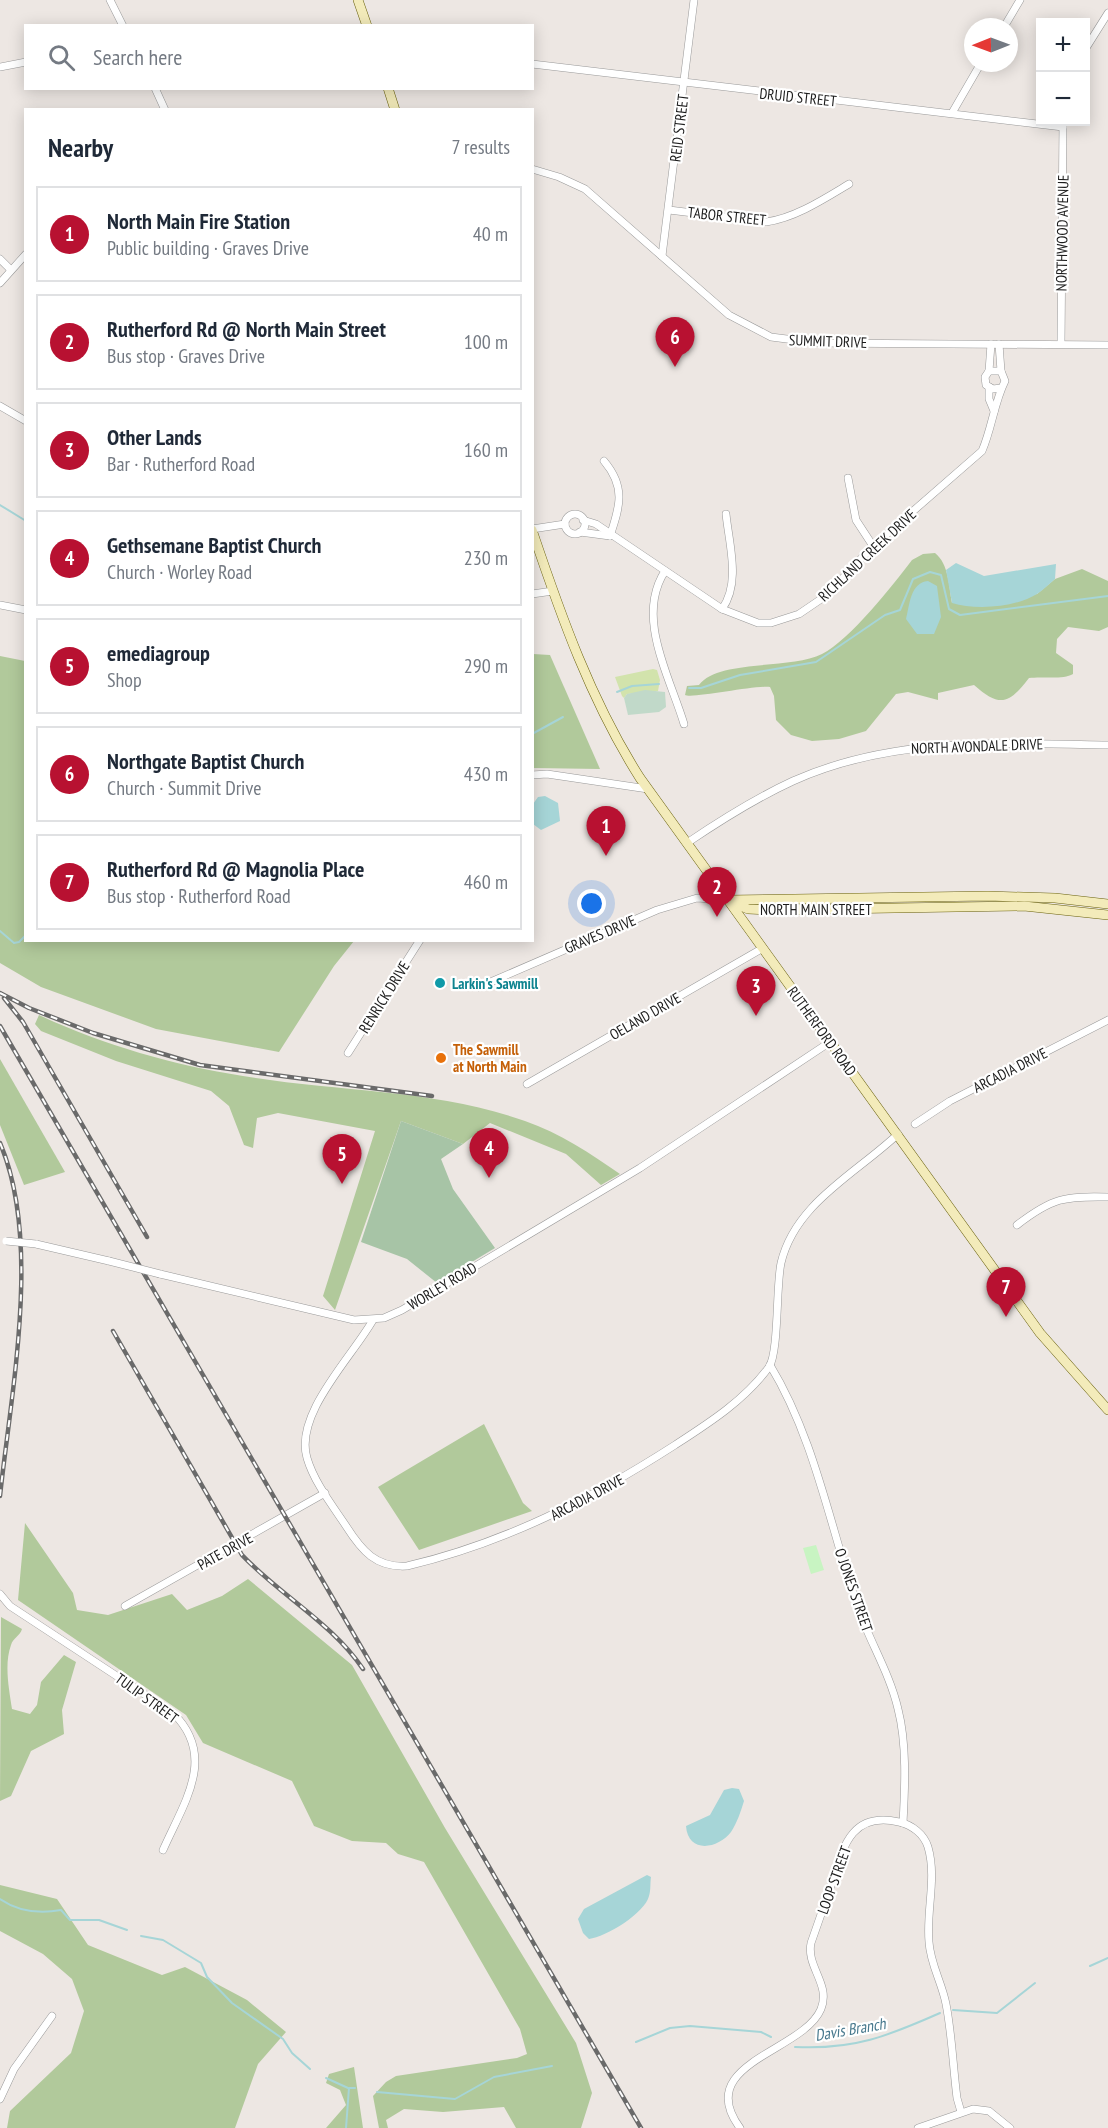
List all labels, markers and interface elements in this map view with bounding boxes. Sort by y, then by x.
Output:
north arrow [964,18,1018,72]
map controls [1036,18,1090,126]
button: + [1036,18,1090,72]
search box [24,24,534,90]
icon: search [45,41,78,74]
text: Search here [93,43,182,71]
button: − [1036,72,1090,126]
street label: DRUID STREET [759,84,838,111]
street label: REID STREET [665,93,693,163]
text: Nearby [48,131,113,164]
text: 7 results [452,134,510,160]
street label: NORTHWOOD AVENUE [1051,174,1073,292]
street label: TABOR STREET [687,202,767,230]
text: North Main Fire Station [107,207,290,235]
text: 1 [65,221,74,247]
text: 40 m [473,221,508,247]
text: Public building · Graves Drive [107,235,309,261]
text: Rutherford Rd @ North Main Street [107,315,386,343]
pin: 6 [656,318,694,367]
text: 2 [65,329,74,355]
text: 100 m [464,329,508,355]
street label: SUMMIT DRIVE [789,330,867,352]
text: Bus stop · Graves Drive [107,343,265,369]
text: Other Lands [107,423,202,451]
text: 3 [65,437,74,463]
text: 160 m [464,437,508,463]
text: Bar · Rutherford Road [107,451,255,477]
street label: RICHLAND CREEK DRIVE [814,505,920,605]
text: Gethsemane Baptist Church [107,531,322,559]
text: 4 [65,545,74,571]
text: 230 m [464,545,508,571]
text: Church · Worley Road [107,559,252,585]
text: emediagroup [107,639,210,667]
text: 5 [65,653,74,679]
text: 290 m [464,653,508,679]
text: Shop [107,667,142,693]
street label: NORTH AVONDALE DRIVE [911,734,1043,758]
text: Northgate Baptist Church [107,747,304,775]
text: 6 [65,761,74,787]
text: 430 m [464,761,508,787]
text: Church · Summit Drive [107,775,261,801]
pin: 1 [586,806,626,856]
text: Rutherford Rd @ Magnolia Place [107,855,364,883]
pin: 2 [698,868,736,917]
text: 7 [65,869,74,895]
text: 460 m [464,869,508,895]
text: Bus stop · Rutherford Road [107,883,291,909]
your location [577,889,606,918]
street label: NORTH MAIN STREET [760,900,872,919]
street label: GRAVES DRIVE [561,910,639,958]
street label: RENRICK DRIVE [354,957,414,1037]
pin: 3 [736,966,776,1016]
place label: Larkin's Sawmill [452,974,539,993]
marker: Larkin's Sawmill [433,976,447,990]
street label: RUTHERFORD ROAD [783,983,861,1079]
street label: OELAND DRIVE [606,988,684,1044]
place label: The Sawmill at North Main [453,1040,527,1076]
street label: ARCADIA DRIVE [970,1043,1050,1097]
marker: The Sawmill at North Main [434,1051,448,1065]
pin: 4 [470,1128,508,1178]
pin: 5 [322,1134,362,1184]
street label: WORLEY ROAD [404,1258,480,1314]
pin: 7 [986,1268,1026,1317]
street label: ARCADIA DRIVE [547,1470,627,1524]
street label: PATE DRIVE [194,1528,256,1574]
street label: O JONES STREET [831,1546,877,1635]
street label: TULIP STREET [112,1669,183,1727]
street label: LOOP STREET [813,1843,855,1917]
water label: Davis Branch [813,2013,888,2045]

